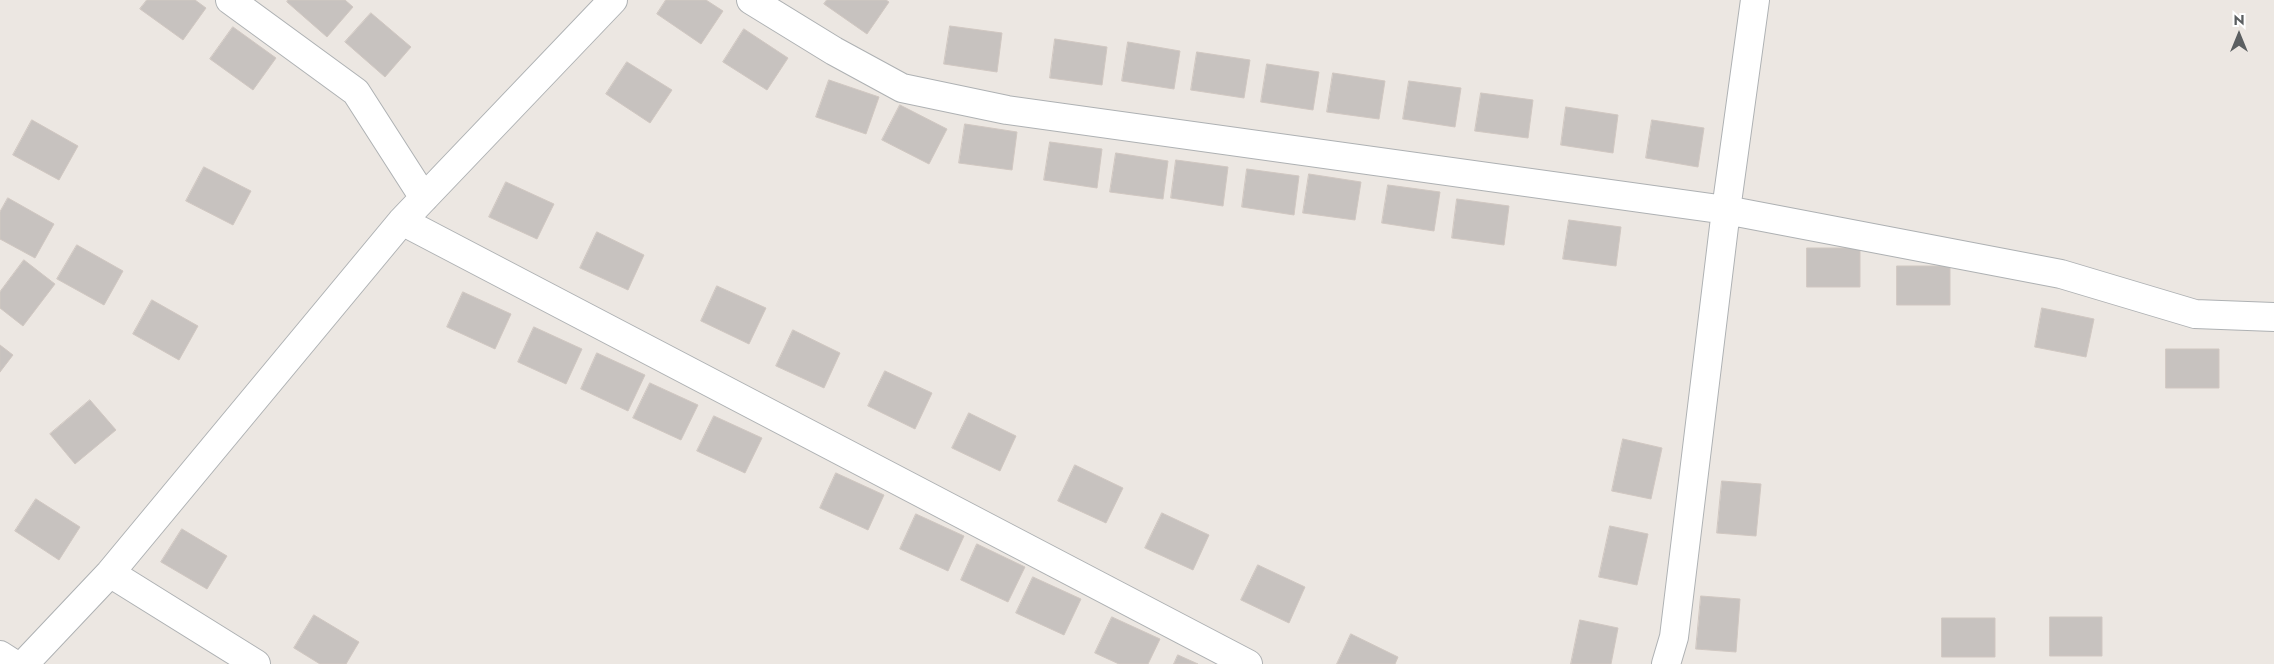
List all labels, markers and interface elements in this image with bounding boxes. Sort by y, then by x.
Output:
north arrow [2214,10,2264,60]
text: N [2233,10,2245,30]

